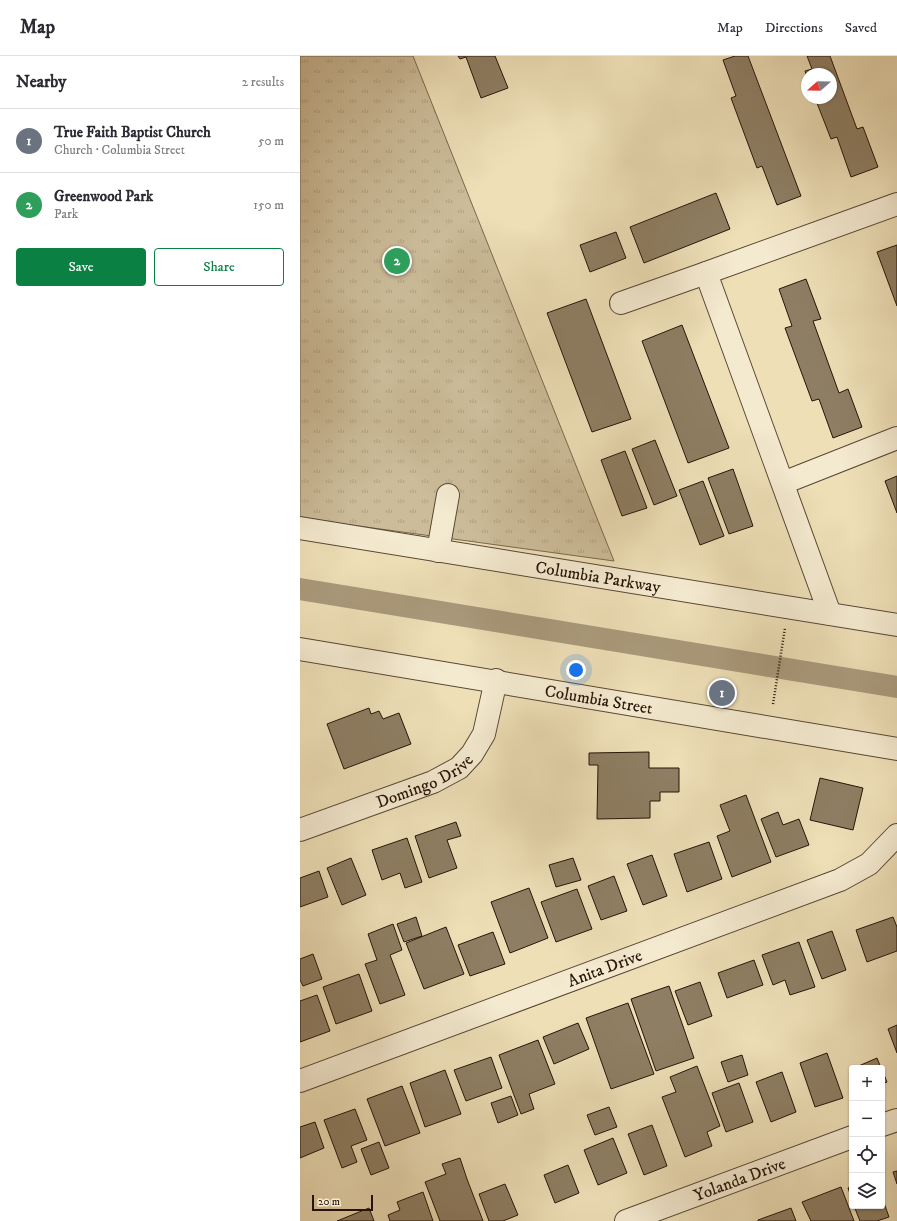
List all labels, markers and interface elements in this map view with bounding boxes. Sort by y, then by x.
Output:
text: Map [20,16,55,39]
text: Map [717,19,743,37]
text: Directions [765,19,823,37]
text: Saved [845,19,877,37]
north arrow [801,68,837,104]
text: Nearby [16,71,66,93]
text: 2 results [242,74,284,90]
text: True Faith Baptist Church [54,123,211,142]
text: 1 [27,133,31,149]
text: 50 m [258,133,284,149]
text: Church · Columbia Street [54,142,185,158]
text: Greenwood Park [54,187,153,206]
text: 2 [26,197,32,213]
text: 150 m [253,197,284,213]
text: Park [54,206,78,222]
pin: 2 [384,246,410,276]
button: Save [16,248,146,286]
button: Share [154,248,284,286]
street label: Columbia Parkway [534,556,663,599]
your location [566,660,586,680]
pin: 1 [709,678,735,708]
street label: Columbia Street [543,680,655,720]
street label: Domingo Drive [373,750,478,814]
street label: Anita Drive [564,945,645,993]
map controls [849,1065,885,1209]
button: + [849,1065,885,1101]
button: − [849,1101,885,1137]
button: locate [849,1137,885,1173]
street label: Yolanda Drive [691,1153,789,1207]
button: layers [849,1173,885,1209]
scale bar [312,1193,373,1212]
text: 20 m [318,1195,340,1209]

